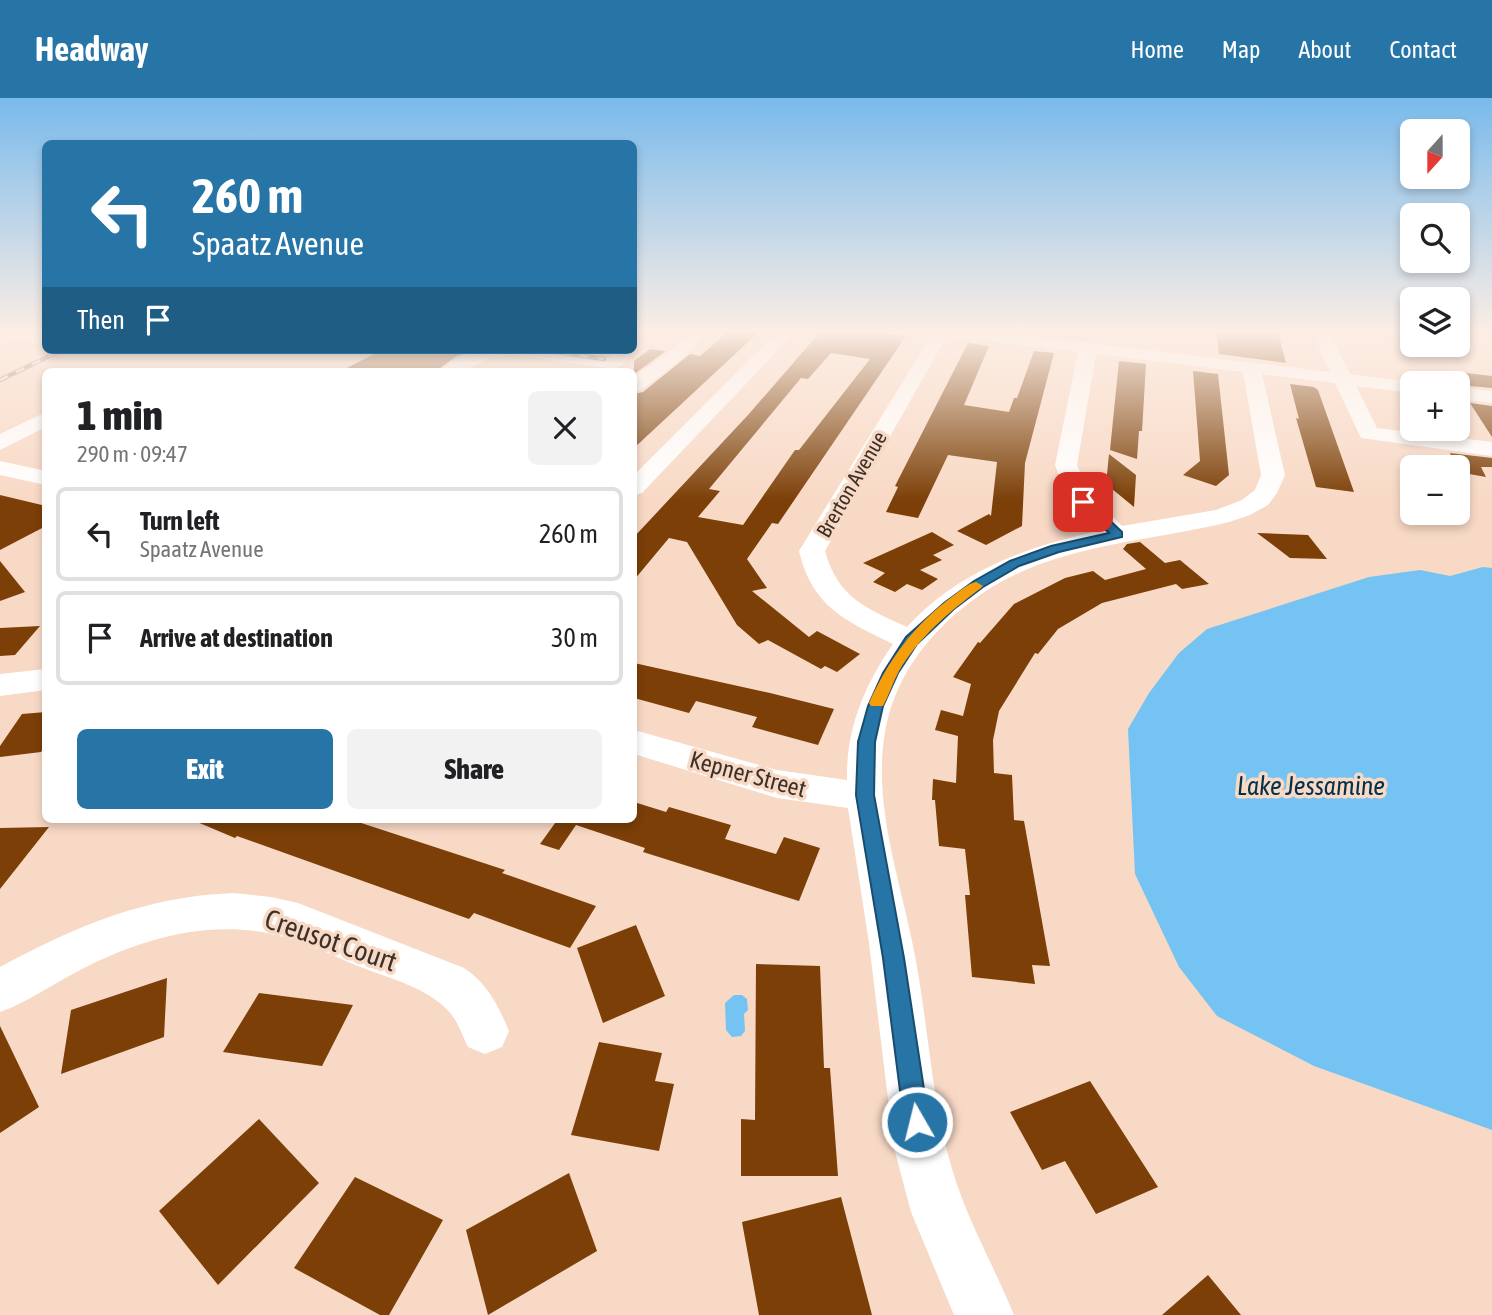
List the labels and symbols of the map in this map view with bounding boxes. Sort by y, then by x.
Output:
north arrow [1400,119,1470,189]
street label: Brerton Avenue [811,427,891,541]
pin [1053,472,1113,532]
street label: Kepner Street [687,746,809,802]
water label: Lake Jessamine [1237,771,1385,801]
street label: Creusot Court [261,903,401,977]
position arrow [880,1085,954,1159]

